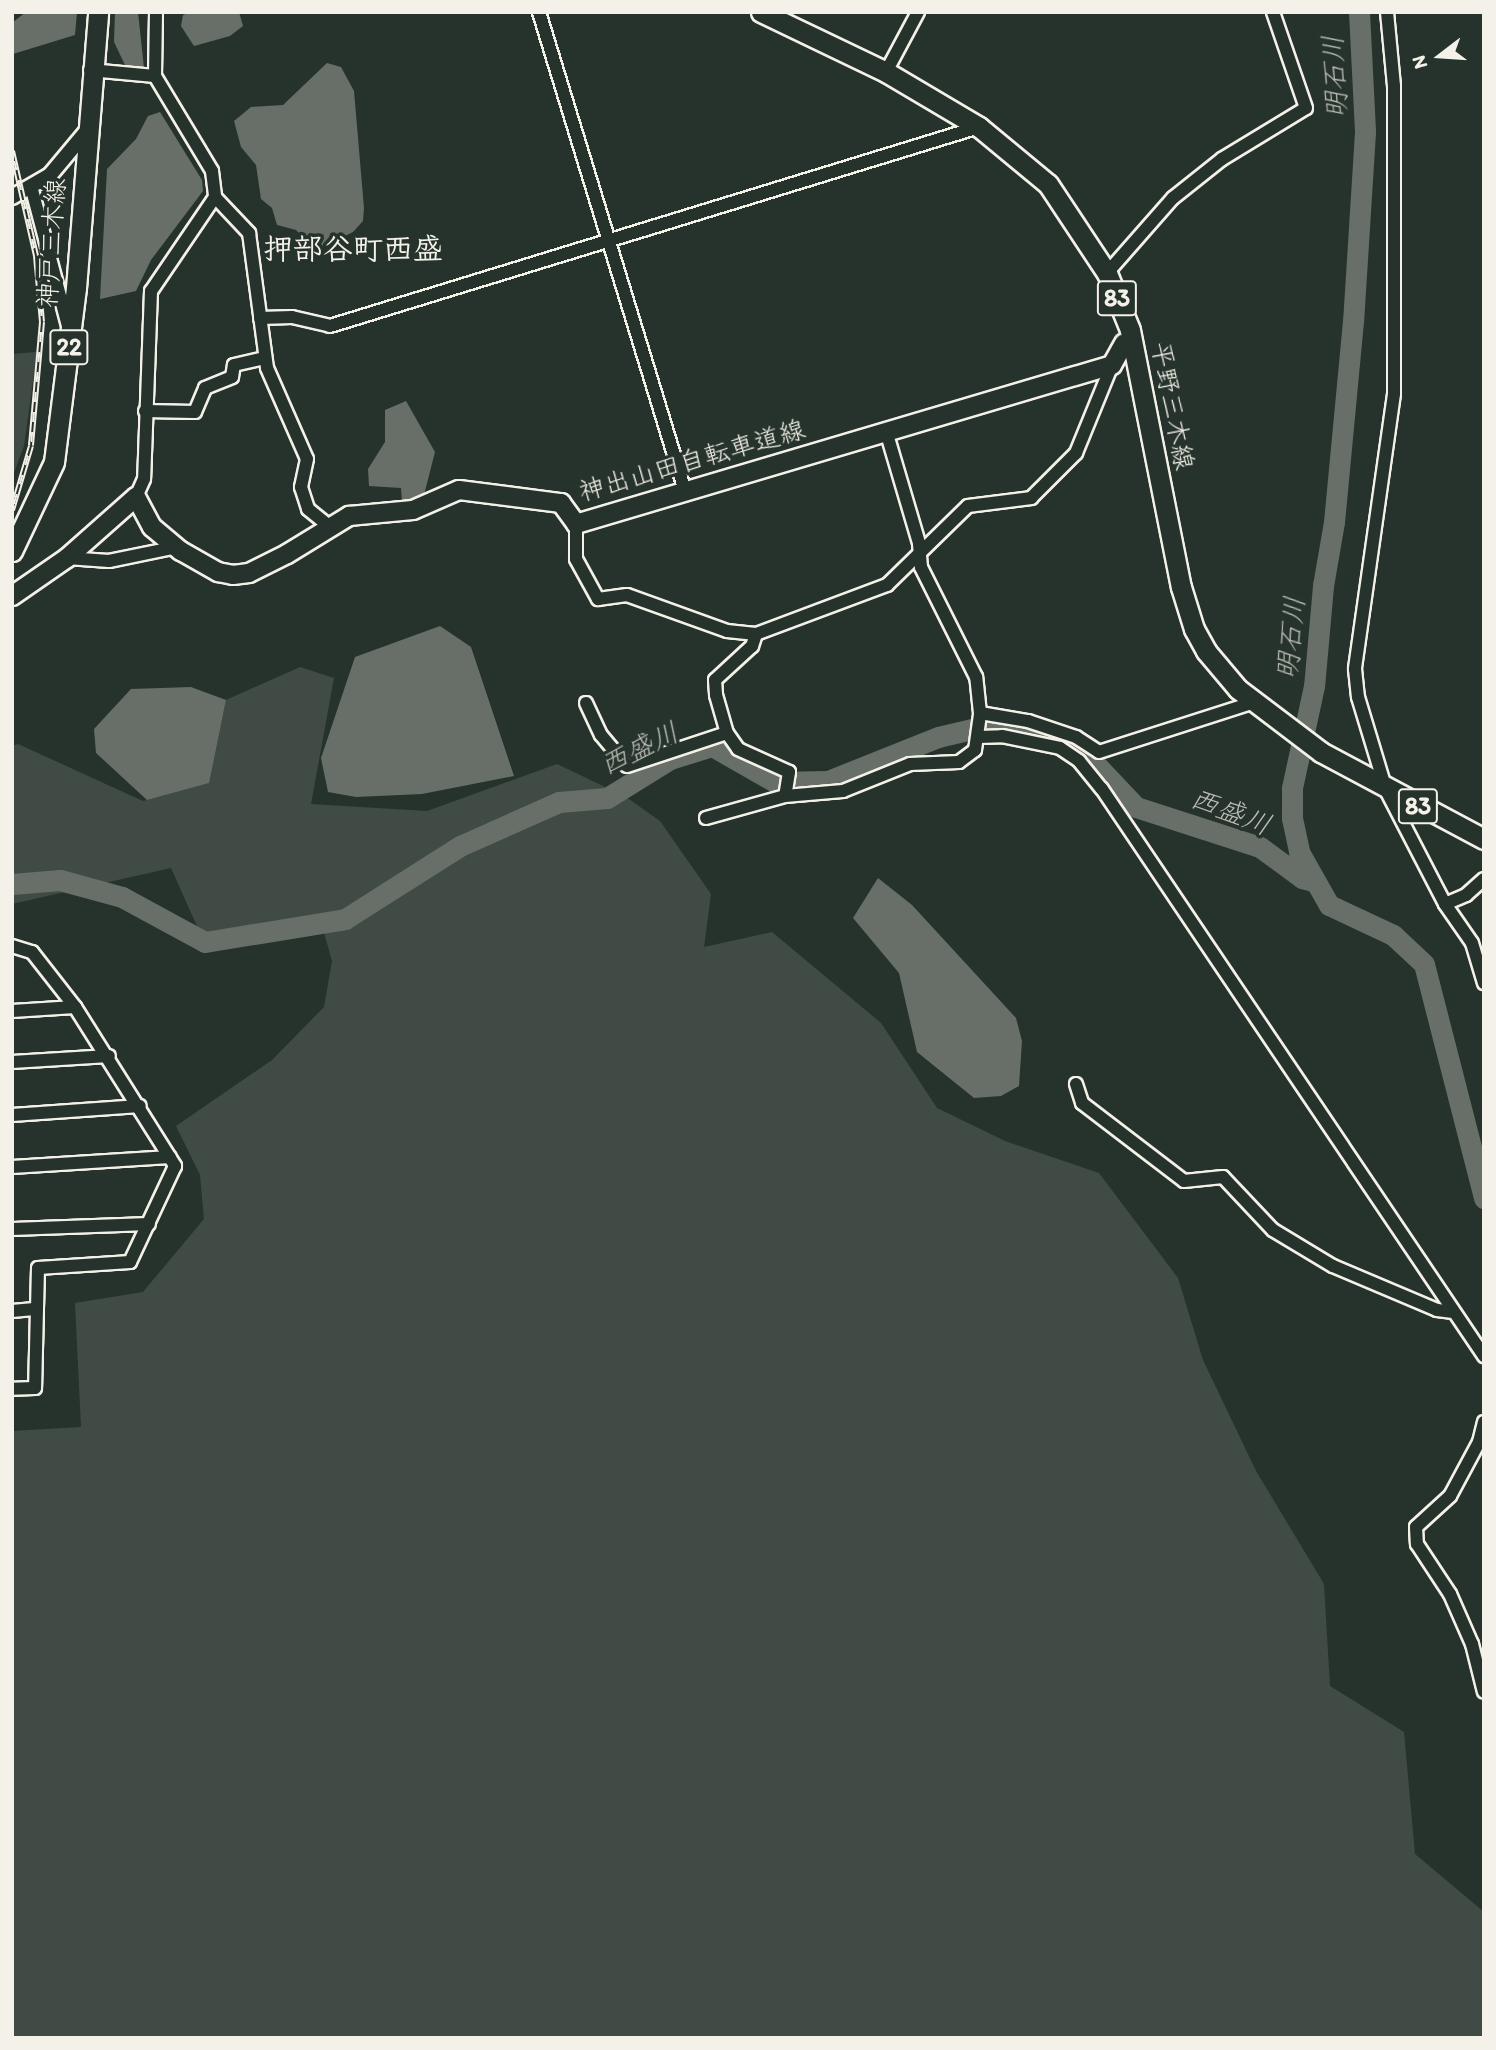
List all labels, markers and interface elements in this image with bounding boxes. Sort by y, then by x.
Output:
north arrow [1405,21,1475,91]
water label: 明石川 [1315,34,1353,120]
text: N [1407,53,1432,72]
street label: 神戸三木線 [32,177,72,309]
district label: 押部谷町西盛 [263,231,443,267]
road number: 83 [1096,278,1138,318]
road number: 22 [48,326,90,368]
street label: 平野三木線 [1144,339,1200,473]
street label: 神出山田自転車道線 [575,414,809,508]
water label: 明石川 [1269,594,1311,682]
water label: 西盛川 [594,714,684,782]
water label: 西盛川 [1186,780,1276,842]
road number: 83 [1397,786,1439,826]

